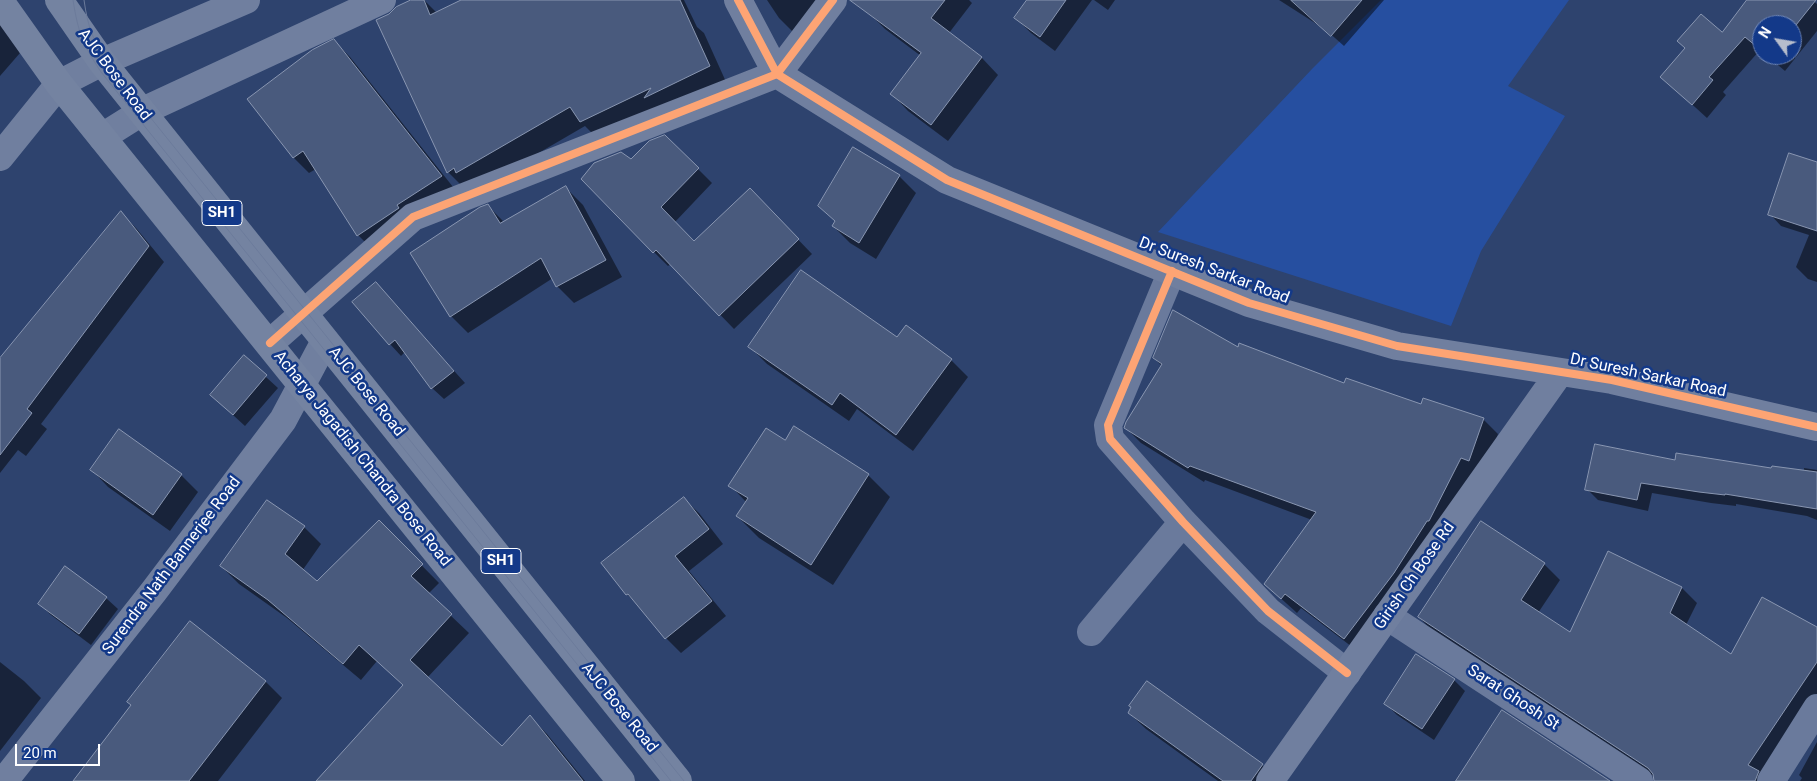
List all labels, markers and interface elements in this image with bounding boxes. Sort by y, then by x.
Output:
north arrow [1752,15,1802,65]
text: N [1756,24,1775,41]
street label: AJC Bose Road [73,25,155,125]
road number: SH1 [202,200,242,226]
street label: Dr Suresh Sarkar Road [1136,233,1292,309]
street label: AJC Bose Road [324,343,408,441]
street label: Acharya Jagadish Chandra Bose Road [269,348,455,570]
street label: Dr Suresh Sarkar Road [1568,350,1728,402]
street label: Surendra Nath Bannerjee Road [99,473,245,659]
street label: Girish Ch Bose Rd [1371,518,1459,634]
road number: SH1 [481,548,521,574]
street label: AJC Bose Road [577,659,661,757]
street label: Sarat Ghosh St [1463,661,1563,735]
scale bar [18,734,102,766]
text: 20 m [23,744,57,762]

